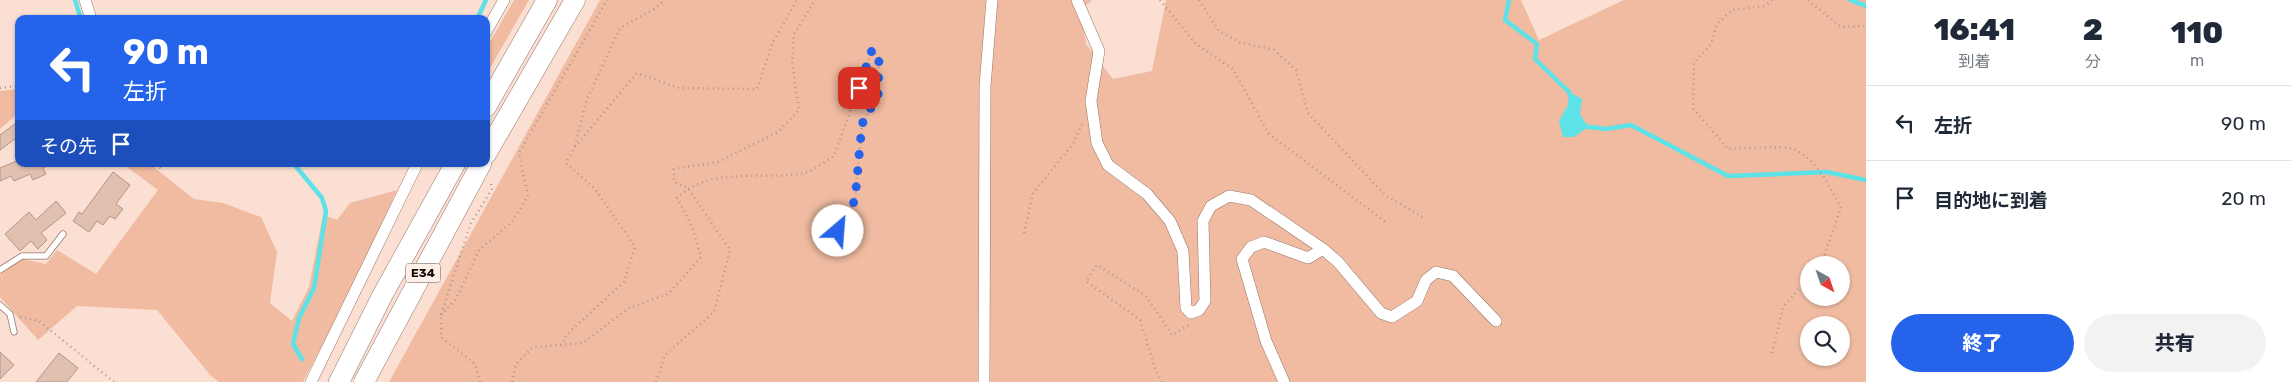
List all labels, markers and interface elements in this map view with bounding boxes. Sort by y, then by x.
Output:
text: 16:41 [1934,12,2015,48]
text: 2 [2083,12,2103,48]
text: 110 [2171,15,2223,51]
text: 90 m [123,31,209,73]
icon: left [40,35,105,100]
text: m [2190,51,2204,70]
text: 到着 [1958,52,1990,71]
text: 分 [2085,52,2101,71]
pin [838,67,880,109]
icon: arrive [845,74,873,102]
text: 左折 [123,78,167,105]
icon: left [1891,109,1919,137]
text: 90 m [2221,112,2266,135]
text: 左折 [1934,114,1972,137]
icon: arrive [107,130,135,158]
text: その先 [40,135,97,158]
icon: arrive [1891,184,1919,212]
text: 20 m [2221,187,2266,210]
text: 目的地に到着 [1934,189,2048,212]
position arrow [811,204,863,256]
north arrow [1800,256,1850,306]
map controls [1800,256,1850,366]
road number: E34 [406,264,440,282]
button: 終了 [1891,314,2074,372]
button: 共有 [2084,314,2266,372]
button: search [1800,316,1850,366]

